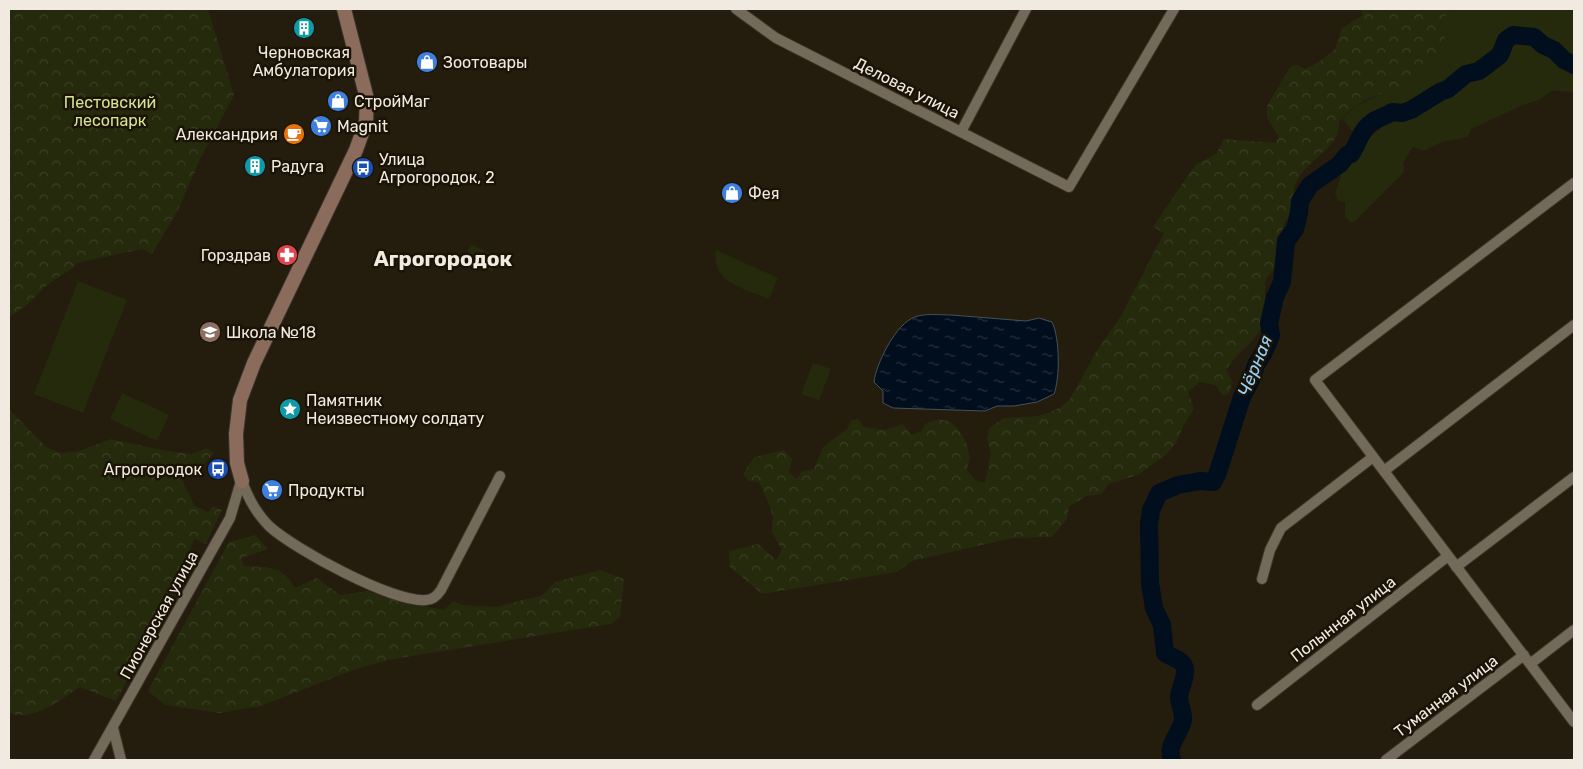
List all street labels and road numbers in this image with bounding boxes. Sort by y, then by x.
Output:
street label: Деловая улица [851,53,963,123]
street label: Пионерская улица [116,548,202,682]
street label: Полынная улица [1287,572,1399,666]
street label: Туманная улица [1390,651,1502,741]

